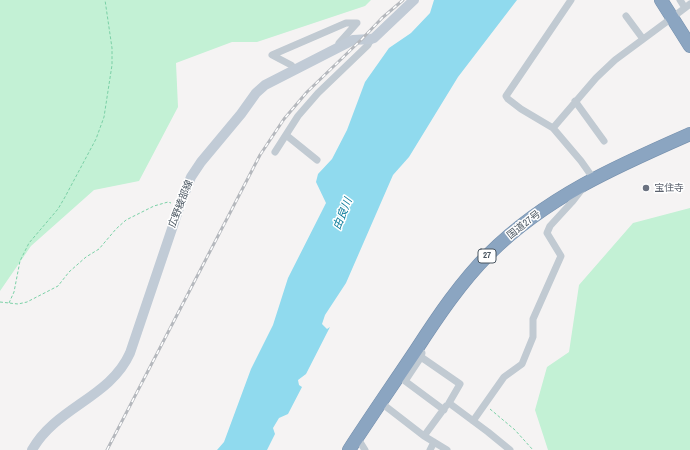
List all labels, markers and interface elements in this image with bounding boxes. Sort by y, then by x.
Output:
street label: 広野綾部線 [166,179,196,229]
place label: 宝住寺 [654,182,684,194]
marker: 宝住寺 [641,183,651,193]
water label: 由良川 [331,196,355,232]
street label: 国道27号 [505,208,543,242]
road number: 27 [478,249,496,263]

